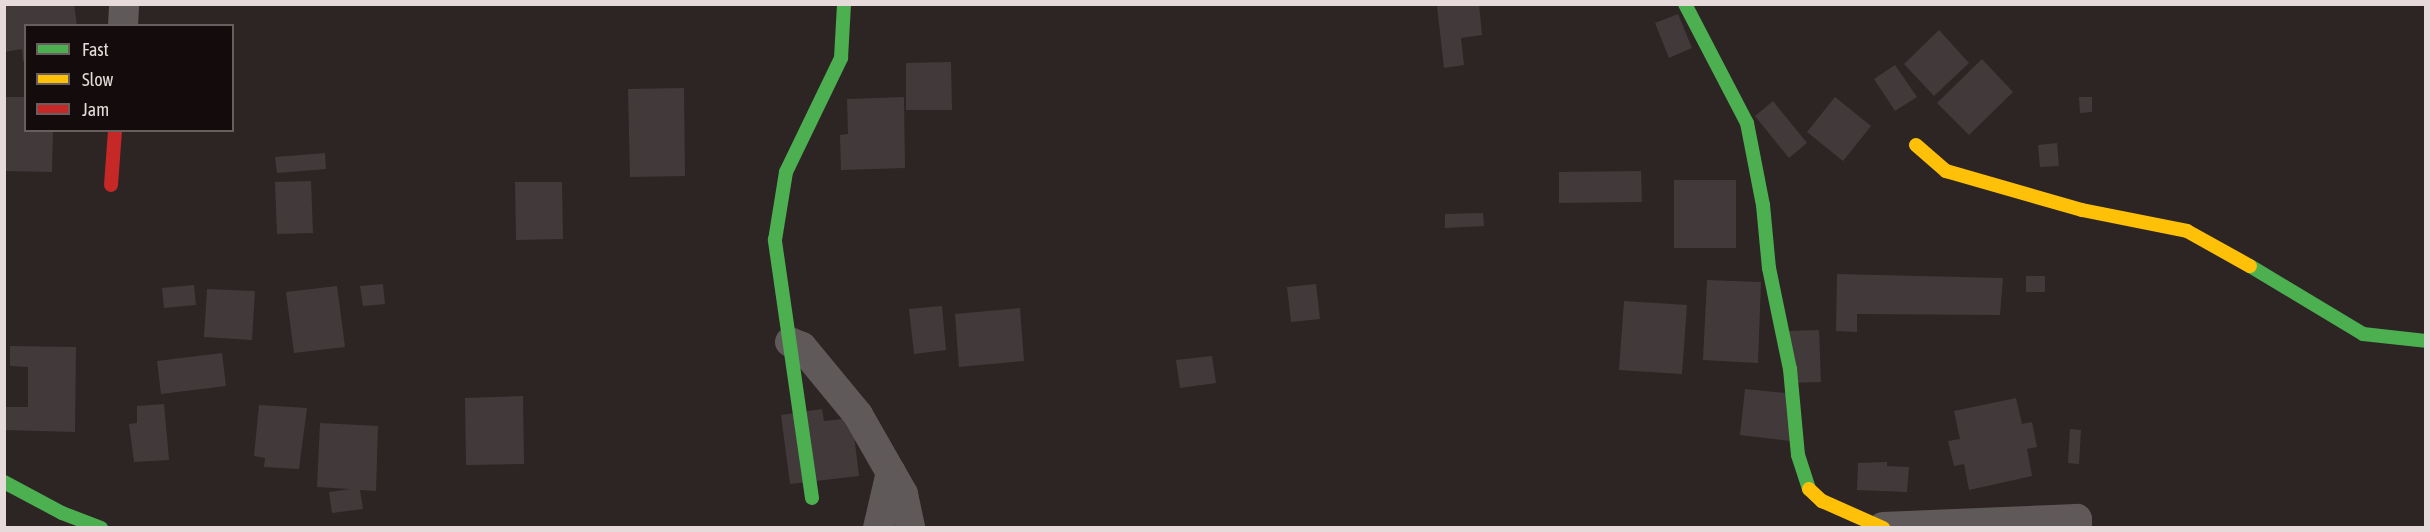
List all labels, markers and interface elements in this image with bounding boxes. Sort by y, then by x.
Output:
legend [24,24,234,132]
text: Fast [82,39,109,60]
text: Slow [82,69,113,90]
text: Jam [82,99,109,120]

